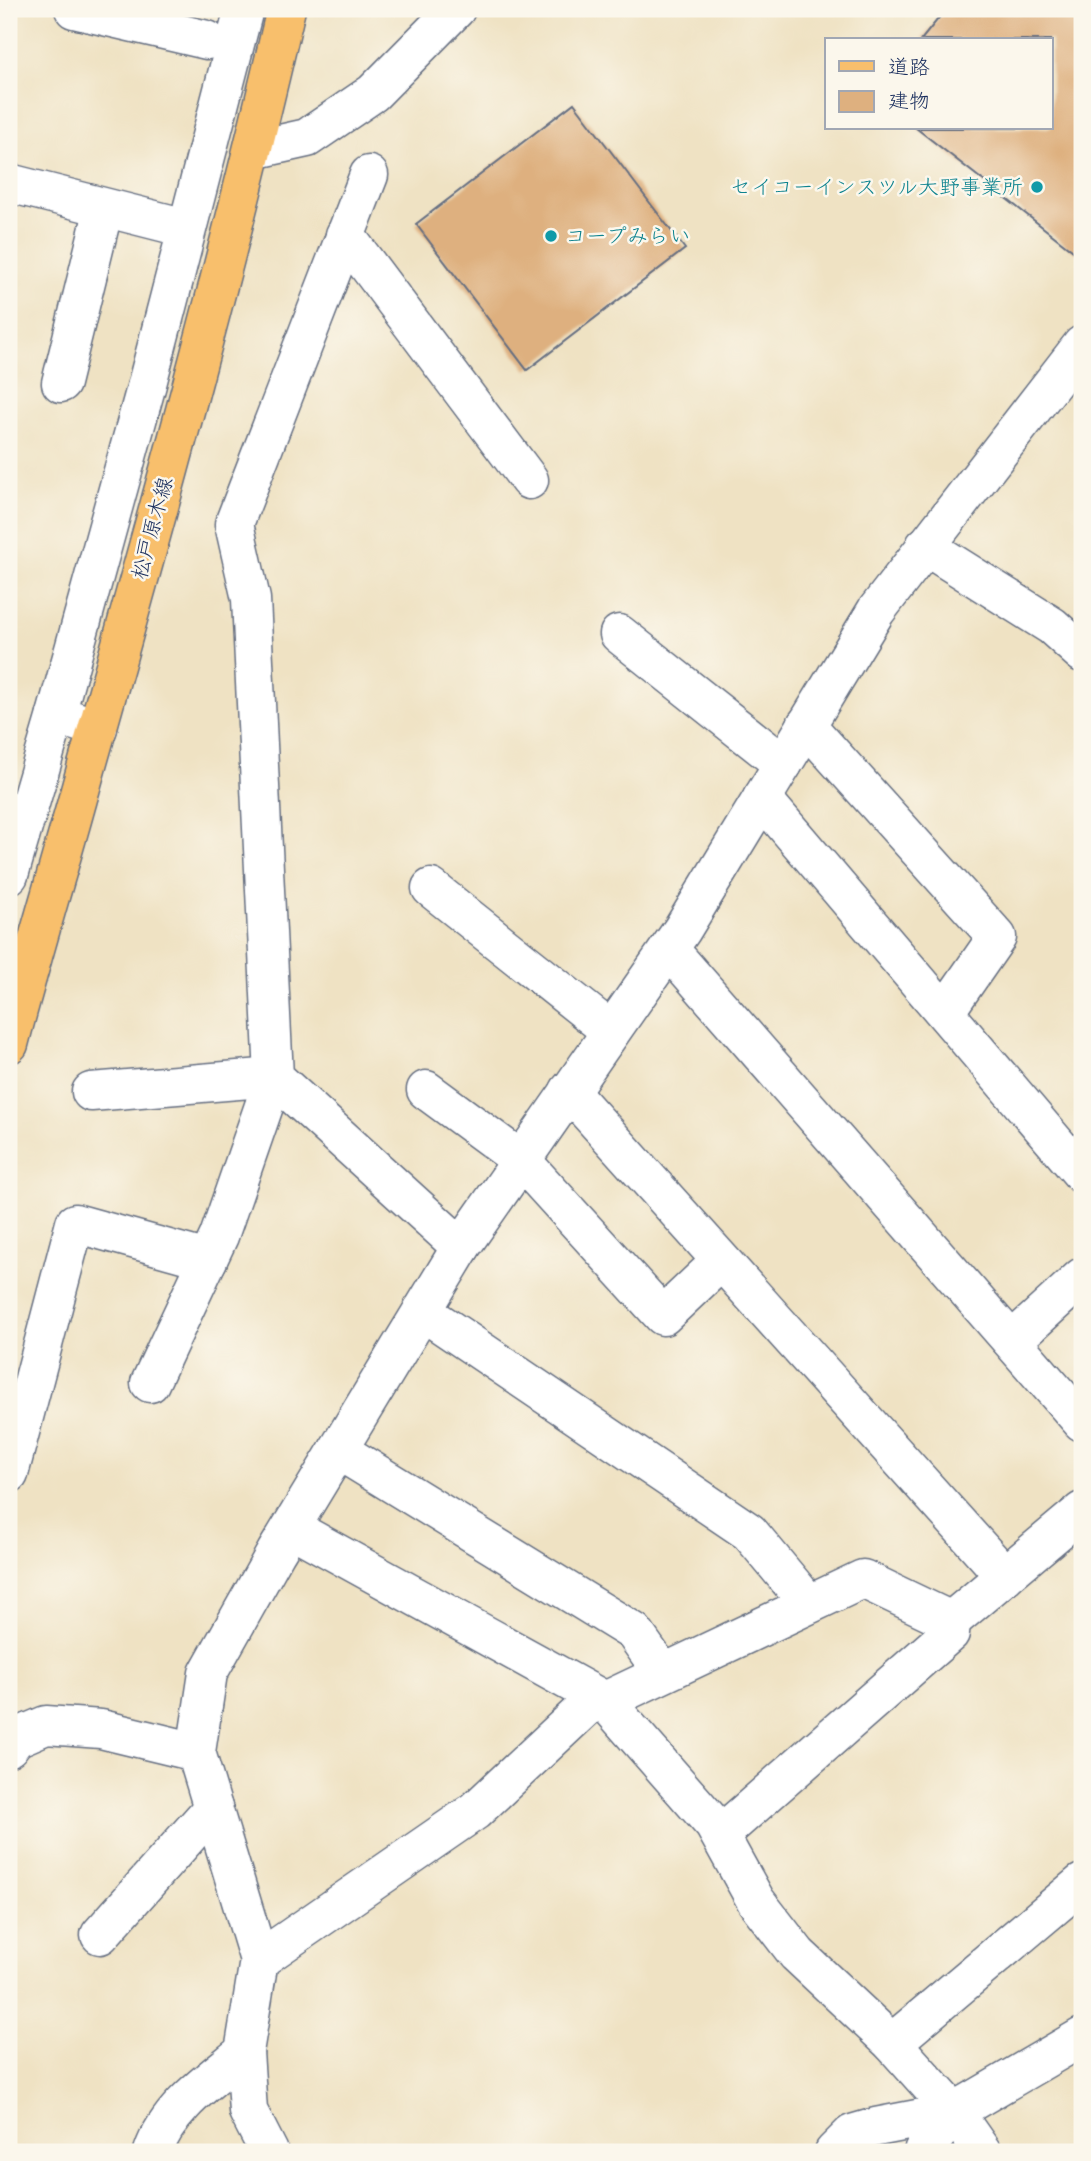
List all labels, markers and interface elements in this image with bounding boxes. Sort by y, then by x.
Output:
legend [825,38,1052,130]
text: 道路 [888,52,930,79]
text: 建物 [888,86,930,113]
place label: セイコーインスツル大野事業所 [730,172,1023,199]
marker: セイコーインスツル大野事業所 [1029,179,1045,195]
place label: コープみらい [565,221,690,248]
marker: コープみらい [543,228,559,244]
street label: 松戸原木線 [124,473,177,582]

